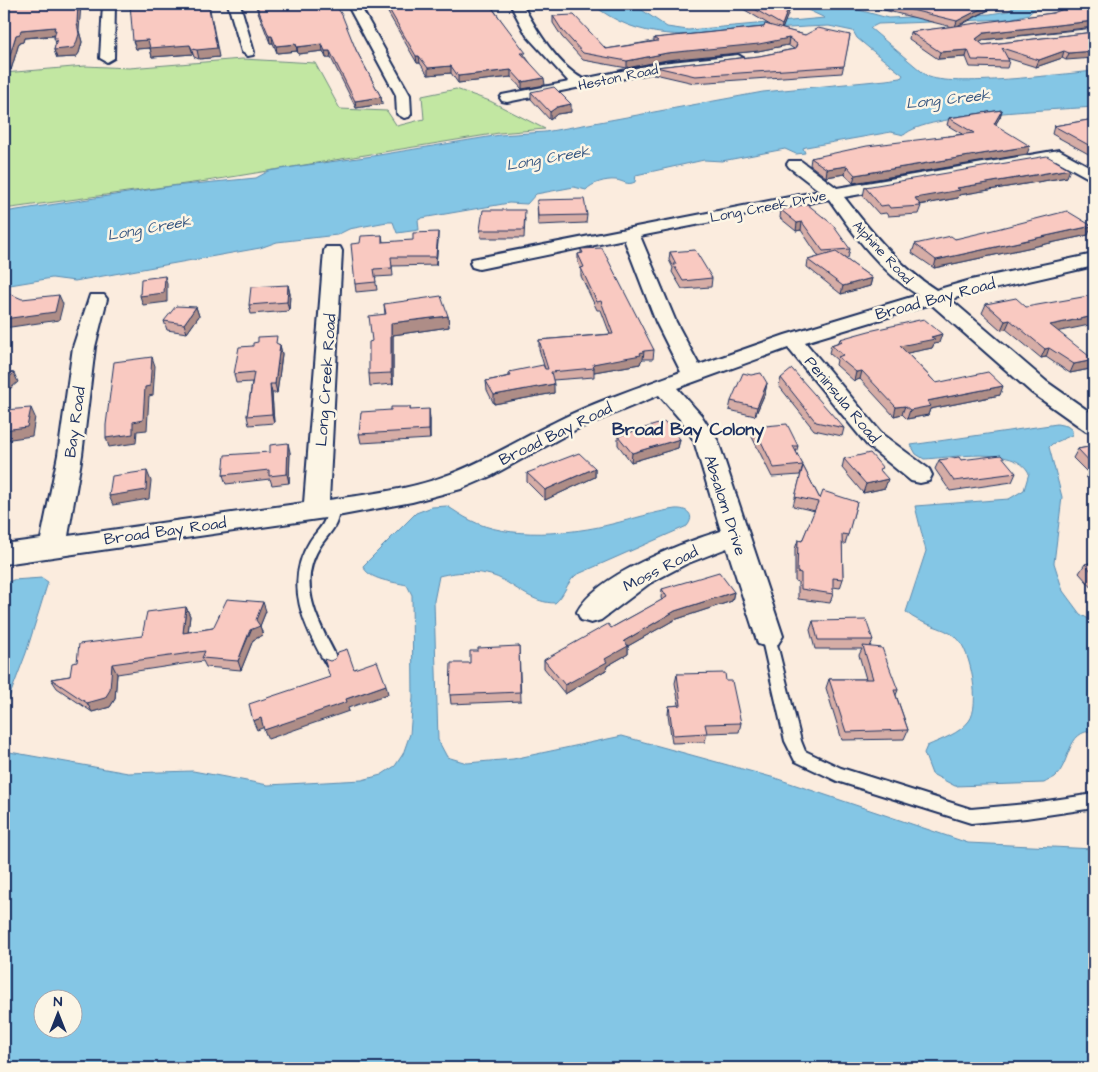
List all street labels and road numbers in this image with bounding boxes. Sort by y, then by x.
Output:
street label: Heston Road [576,60,660,96]
street label: Long Creek Drive [708,186,828,228]
street label: Alphine Road [848,216,917,289]
street label: Broad Bay Road [873,272,998,327]
street label: Long Creek Road [310,313,343,447]
street label: Peninsula Road [799,351,885,448]
street label: Bay Road [59,385,92,459]
street label: Broad Bay Road [495,397,616,472]
street label: Absalom Drive [698,452,752,559]
street label: Broad Bay Road [103,512,228,551]
street label: Moss Road [619,541,702,597]

